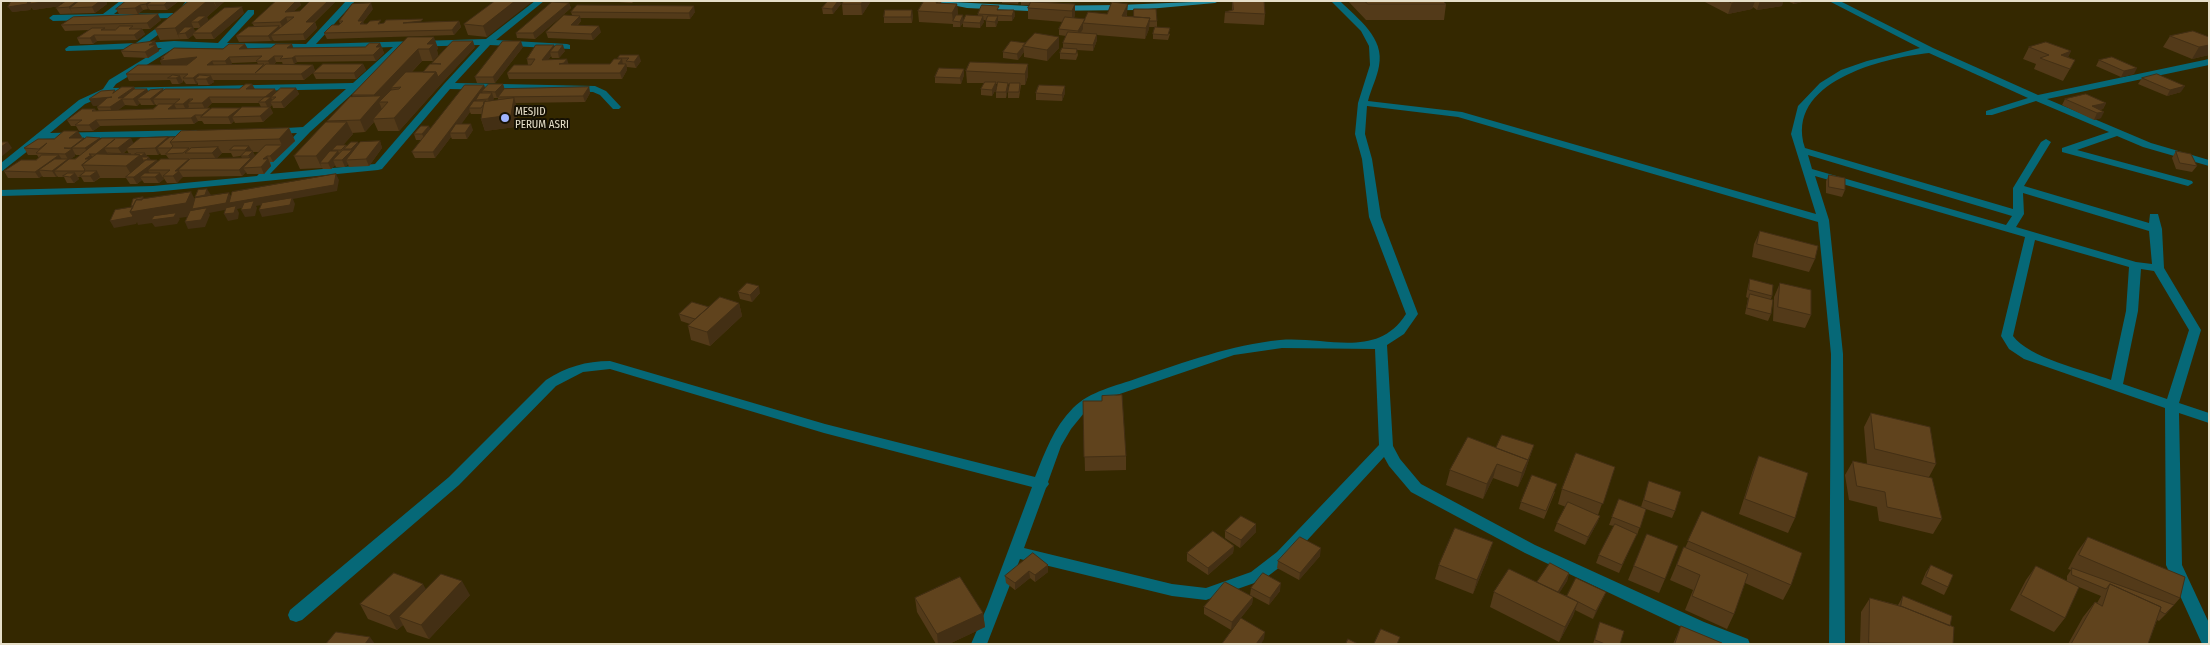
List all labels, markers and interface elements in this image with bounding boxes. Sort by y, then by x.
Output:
place label: MESJID PERUM ASRI [515,105,569,131]
marker: MESJID PERUM ASRI [499,112,511,124]

